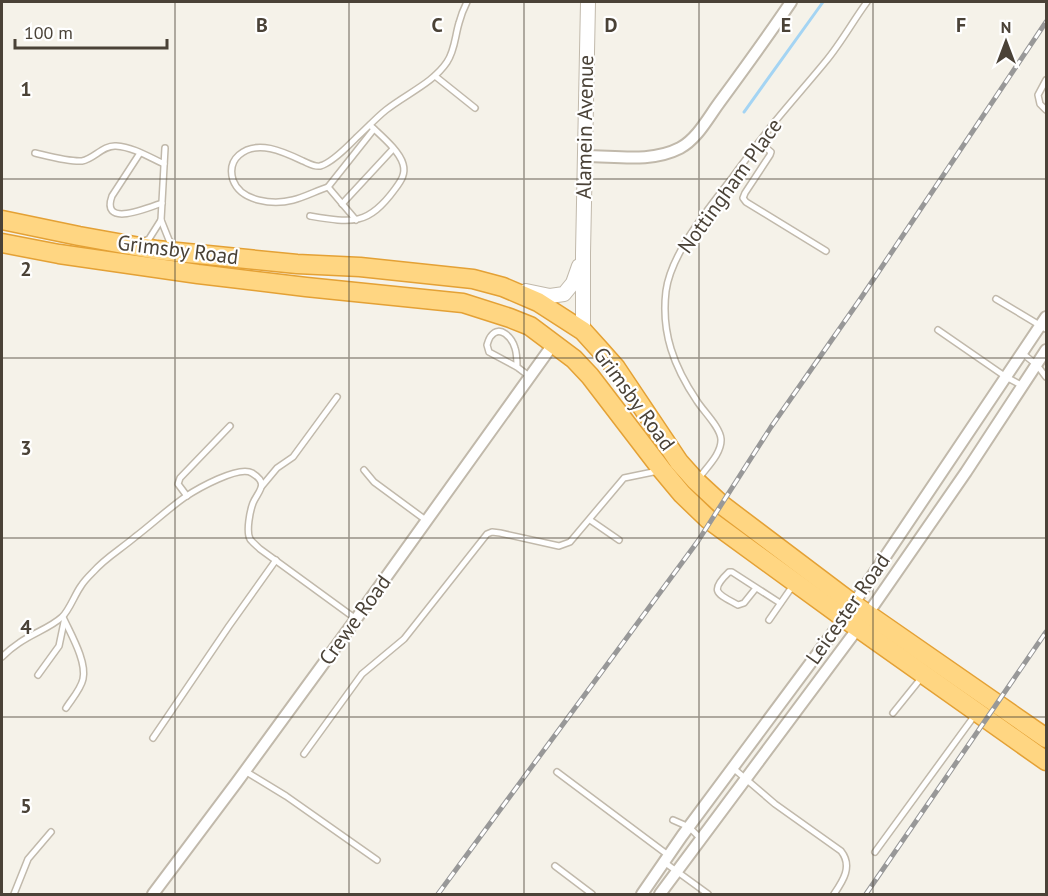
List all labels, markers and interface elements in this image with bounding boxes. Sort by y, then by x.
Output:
scale bar [15,12,166,50]
text: B [256,12,268,38]
text: C [431,12,443,38]
text: D [605,12,618,38]
text: E [781,12,791,38]
text: F [956,12,966,38]
north arrow [976,12,1036,72]
text: N [1001,17,1011,37]
text: 100 m [24,21,73,44]
street label: Alamein Avenue [570,55,599,199]
text: 1 [20,76,32,102]
street label: Nottingham Place [671,113,788,259]
street label: Grimsby Road [116,229,240,270]
text: 2 [20,256,32,282]
street label: Grimsby Road [588,342,681,456]
text: 3 [20,435,32,461]
street label: Leicester Road [799,548,896,669]
street label: Crewe Road [313,569,396,670]
text: 4 [20,614,32,640]
text: 5 [20,793,32,819]

